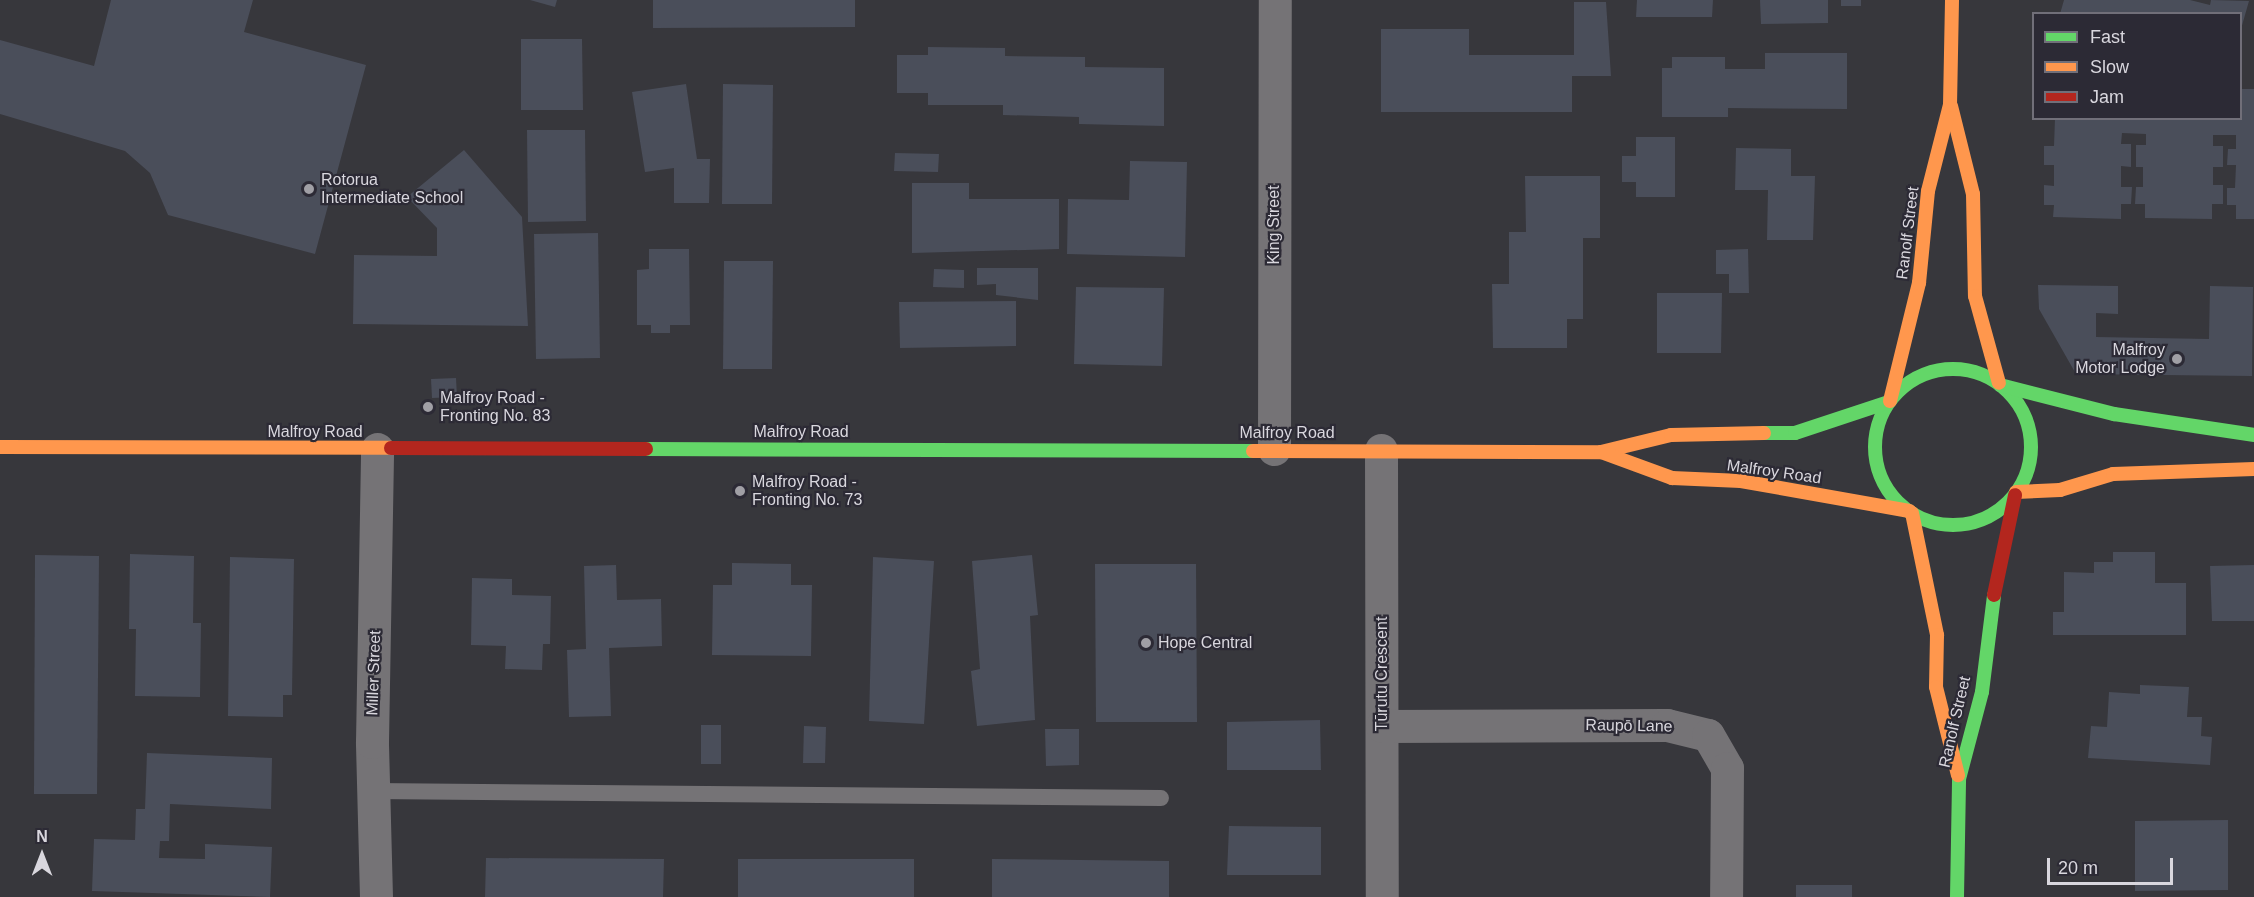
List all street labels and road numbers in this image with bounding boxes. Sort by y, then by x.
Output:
street label: King Street [1264,185,1284,265]
street label: Ranolf Street [1893,185,1923,281]
street label: Malfroy Road [267,422,363,442]
street label: Malfroy Road [753,422,849,442]
street label: Malfroy Road [1239,423,1335,443]
street label: Malfroy Road [1726,456,1822,488]
street label: Tūrutu Crescent [1372,617,1392,731]
street label: Miller Street [363,630,385,716]
street label: Ranolf Street [1935,674,1975,770]
street label: Raupō Lane [1585,716,1673,736]

